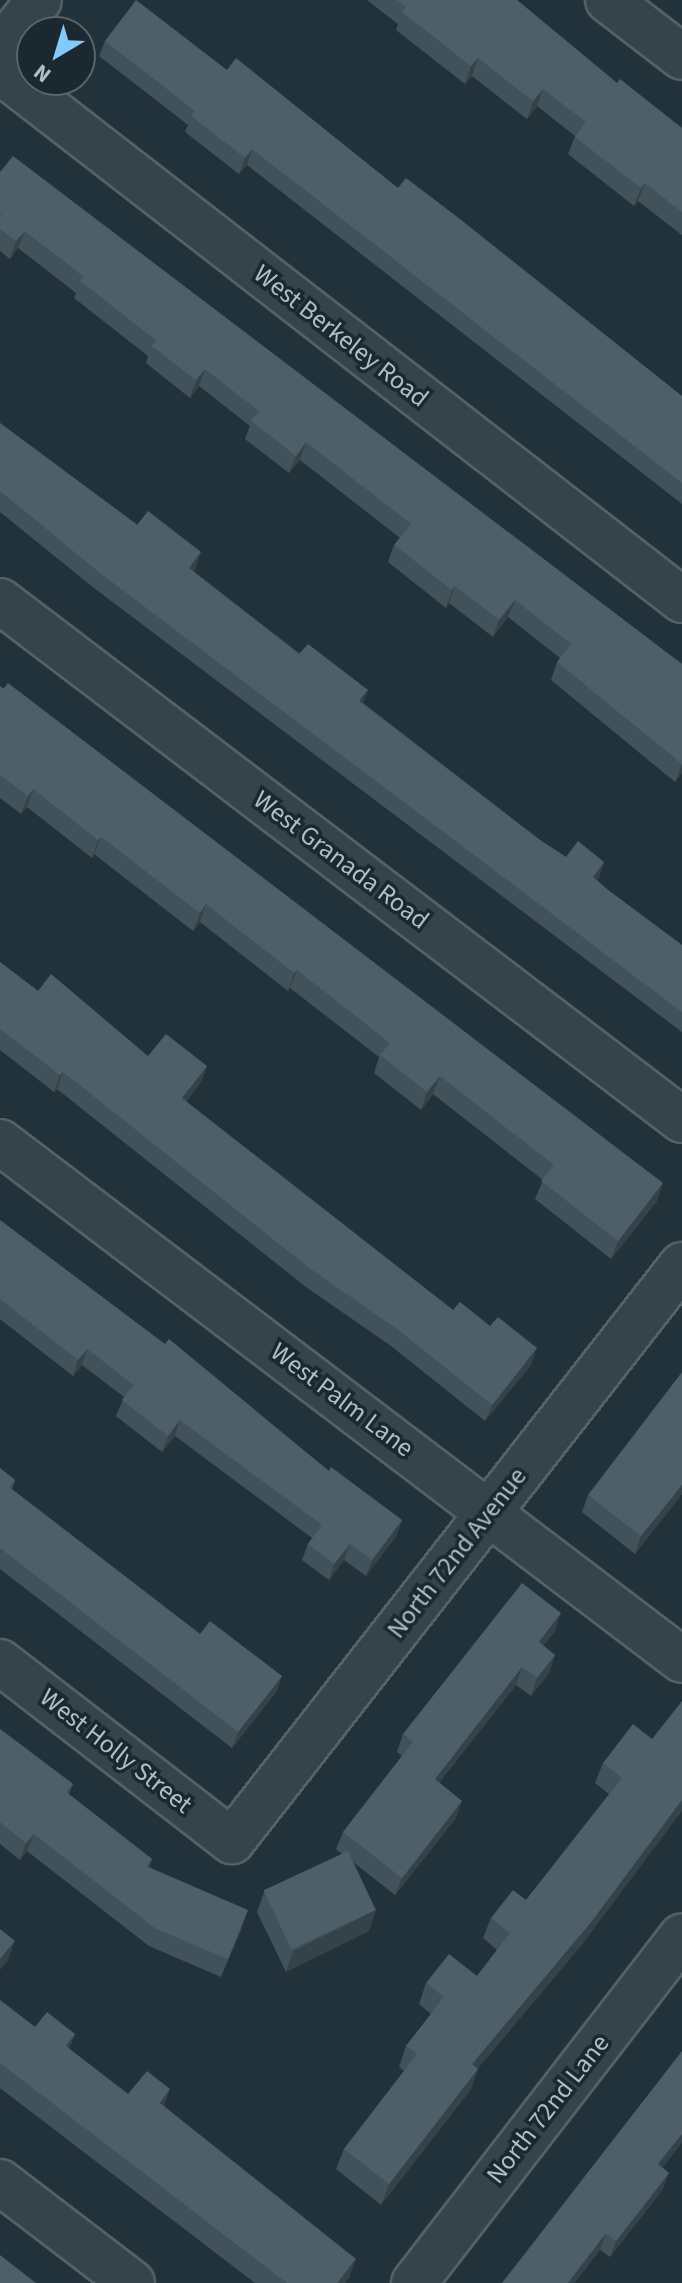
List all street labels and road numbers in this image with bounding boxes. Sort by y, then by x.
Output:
street label: West Berkeley Road [247,258,435,414]
street label: West Granada Road [247,784,435,936]
street label: West Palm Lane [264,1336,420,1464]
street label: North 72nd Avenue [381,1461,533,1645]
street label: West Holly Street [34,1682,198,1820]
street label: North 72nd Lane [480,2028,616,2190]

